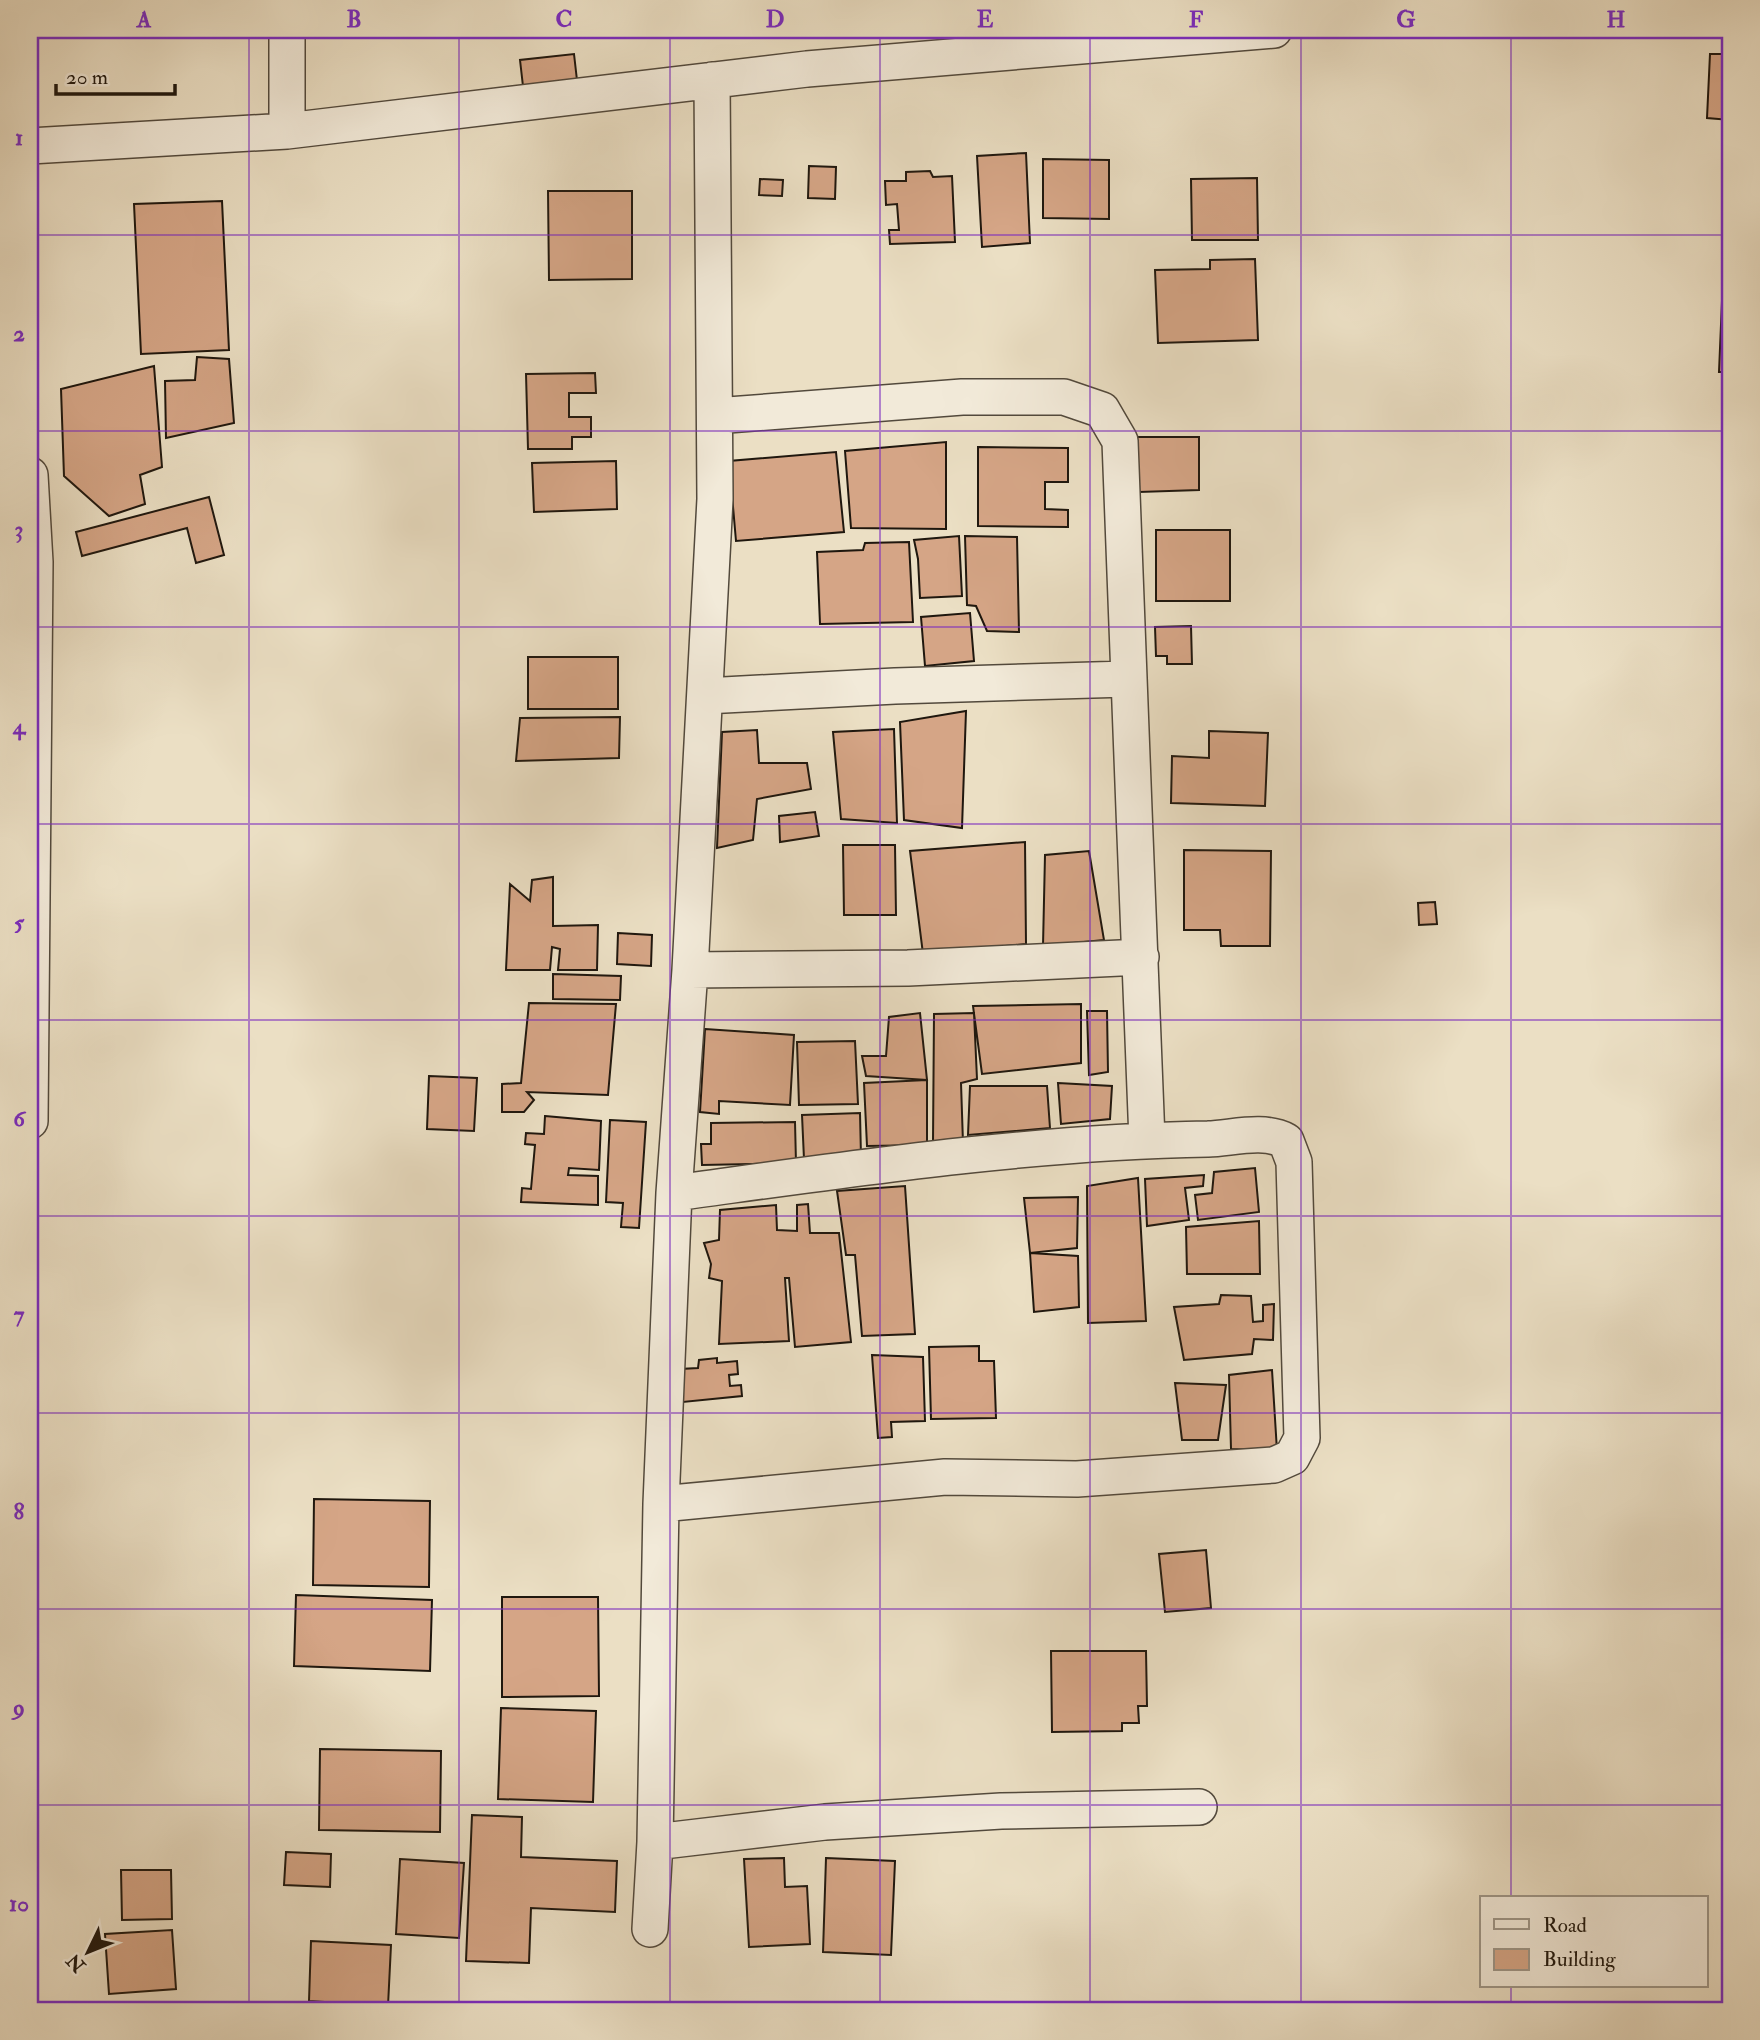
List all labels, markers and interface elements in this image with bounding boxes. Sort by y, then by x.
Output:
text: A [136,5,152,34]
text: B [346,5,362,34]
text: C [556,5,572,34]
text: D [766,5,784,34]
text: E [977,5,994,34]
text: F [1189,5,1204,34]
text: G [1396,5,1416,34]
text: H [1607,5,1626,34]
scale bar [56,52,175,96]
text: 20 m [66,64,108,91]
text: 1 [15,123,23,152]
text: 2 [13,319,25,348]
text: 3 [15,515,23,544]
text: 4 [12,712,27,741]
text: 5 [14,908,25,937]
text: 6 [13,1104,27,1133]
text: 7 [14,1300,25,1329]
text: 8 [14,1497,25,1526]
text: 9 [11,1693,25,1722]
text: 10 [9,1889,29,1918]
legend [1480,1896,1708,1988]
text: Road [1543,1912,1588,1939]
north arrow [52,1918,122,1988]
text: Building [1543,1946,1616,1973]
text: N [61,1948,92,1978]

